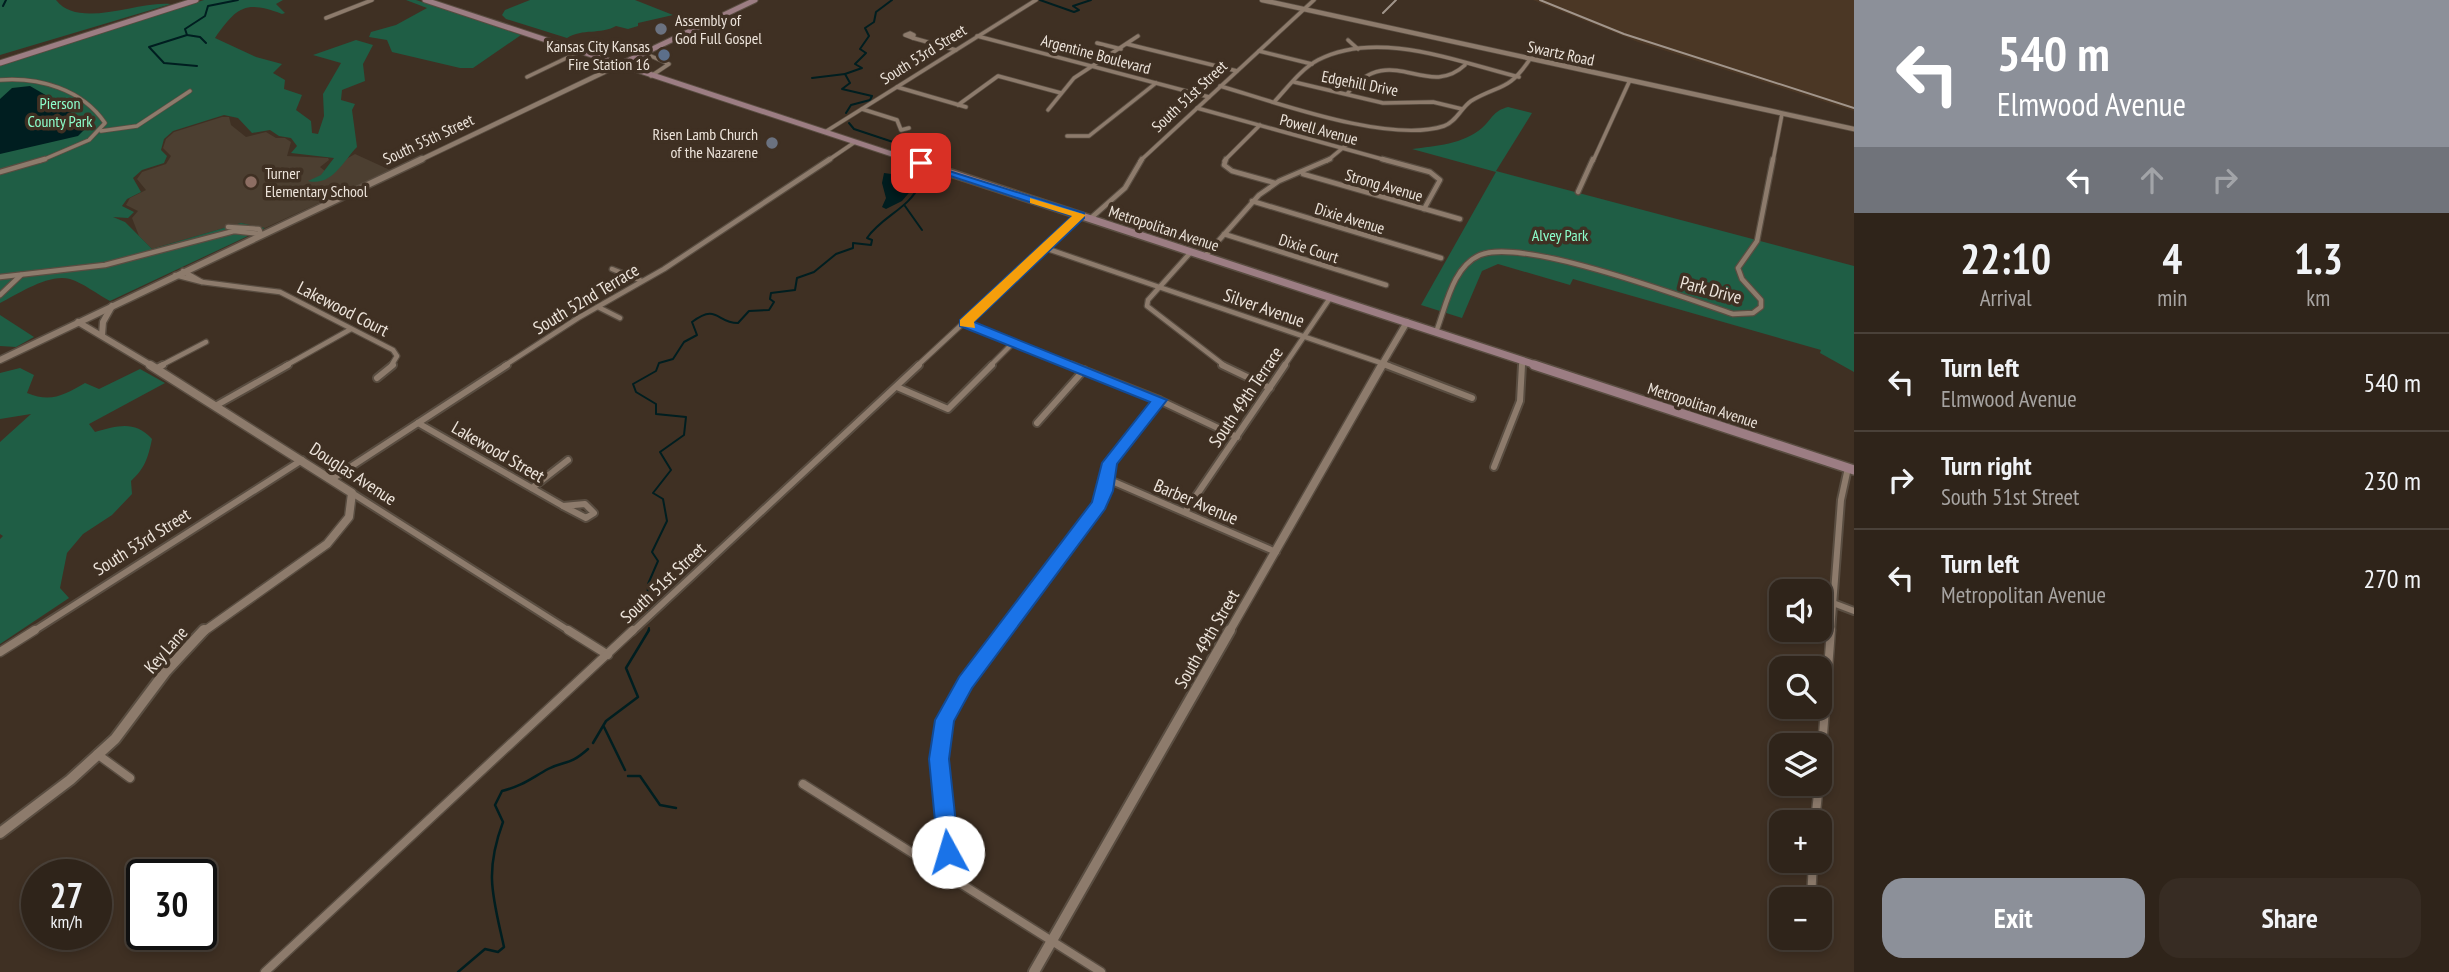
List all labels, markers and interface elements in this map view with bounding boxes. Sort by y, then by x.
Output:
place label: Assembly of God Full Gospel [675,10,762,48]
street label: South 53rd Street [876,19,970,88]
marker: Assembly of God Full Gospel [653,21,669,37]
text: 540 m [1997,21,2110,85]
icon: left [1882,28,1973,119]
street label: Argentine Boulevard [1039,30,1153,78]
place label: Kansas City Kansas Fire Station 16 [546,36,650,74]
street label: Swartz Road [1526,36,1596,70]
marker: Kansas City Kansas Fire Station 16 [656,47,672,63]
street label: South 51st Street [1147,55,1231,136]
street label: Edgehill Drive [1320,66,1400,100]
text: Elmwood Avenue [1997,83,2186,125]
park label: Pierson County Park [28,93,93,131]
street label: South 55th Street [379,109,477,169]
street label: Powell Avenue [1278,109,1360,149]
place label: Risen Lamb Church of the Nazarene [652,124,758,162]
pin [891,133,951,193]
marker: Risen Lamb Church of the Nazarene [764,135,780,151]
icon: arrive [902,144,940,182]
icon: left [2060,161,2098,199]
icon: ahead [2133,161,2171,199]
icon: right [2206,161,2244,199]
place label: Turner Elementary School [265,163,368,201]
street label: Strong Avenue [1343,164,1425,206]
marker: Turner Elementary School [243,174,259,190]
street label: Dixie Avenue [1313,198,1387,238]
street label: Metropolitan Avenue [1106,201,1222,255]
park label: Alvey Park [1532,225,1589,245]
street label: Dixie Court [1277,229,1342,267]
text: 22:10 [1960,231,2051,286]
text: 4 [2162,231,2182,286]
text: 1.3 [2294,231,2343,286]
street label: South 52nd Terrace [529,258,643,339]
street label: Park Drive [1678,270,1744,309]
street label: Lakewood Court [294,276,393,341]
street label: Silver Avenue [1221,283,1308,332]
text: Arrival [1980,283,2032,312]
text: min [2157,283,2187,312]
text: km [2306,283,2330,312]
street label: South 49th Terrace [1203,342,1288,451]
text: Turn left [1941,351,2019,384]
icon: left [1882,363,1920,401]
text: 540 m [2363,366,2421,399]
street label: Metropolitan Avenue [1645,378,1761,432]
text: Elmwood Avenue [1941,384,2077,413]
street label: Lakewood Street [448,416,549,487]
street label: Douglas Avenue [305,437,401,510]
text: Turn right [1941,449,2032,482]
icon: right [1882,461,1920,499]
text: 230 m [2363,464,2421,497]
street label: Barber Avenue [1150,473,1242,530]
text: South 51st Street [1941,482,2079,511]
street label: South 53rd Street [89,503,195,580]
street label: South 51st Street [615,537,710,628]
text: Turn left [1941,547,2019,580]
icon: left [1882,559,1920,597]
text: 270 m [2363,562,2421,595]
map controls [1769,579,1832,950]
button: sound [1769,579,1832,642]
text: Metropolitan Avenue [1941,580,2106,609]
street label: South 49th Street [1169,585,1244,692]
street label: Key Lane [139,621,192,678]
button: search [1769,656,1832,719]
button: layers [1769,733,1832,796]
button: + [1769,810,1832,873]
position arrow [911,815,985,889]
speed limit sign: 30 [126,859,217,950]
text: 27 [50,872,83,918]
button: Exit [1882,878,2145,958]
button: Share [2159,878,2421,958]
button: − [1769,887,1832,950]
text: km/h [51,910,82,933]

